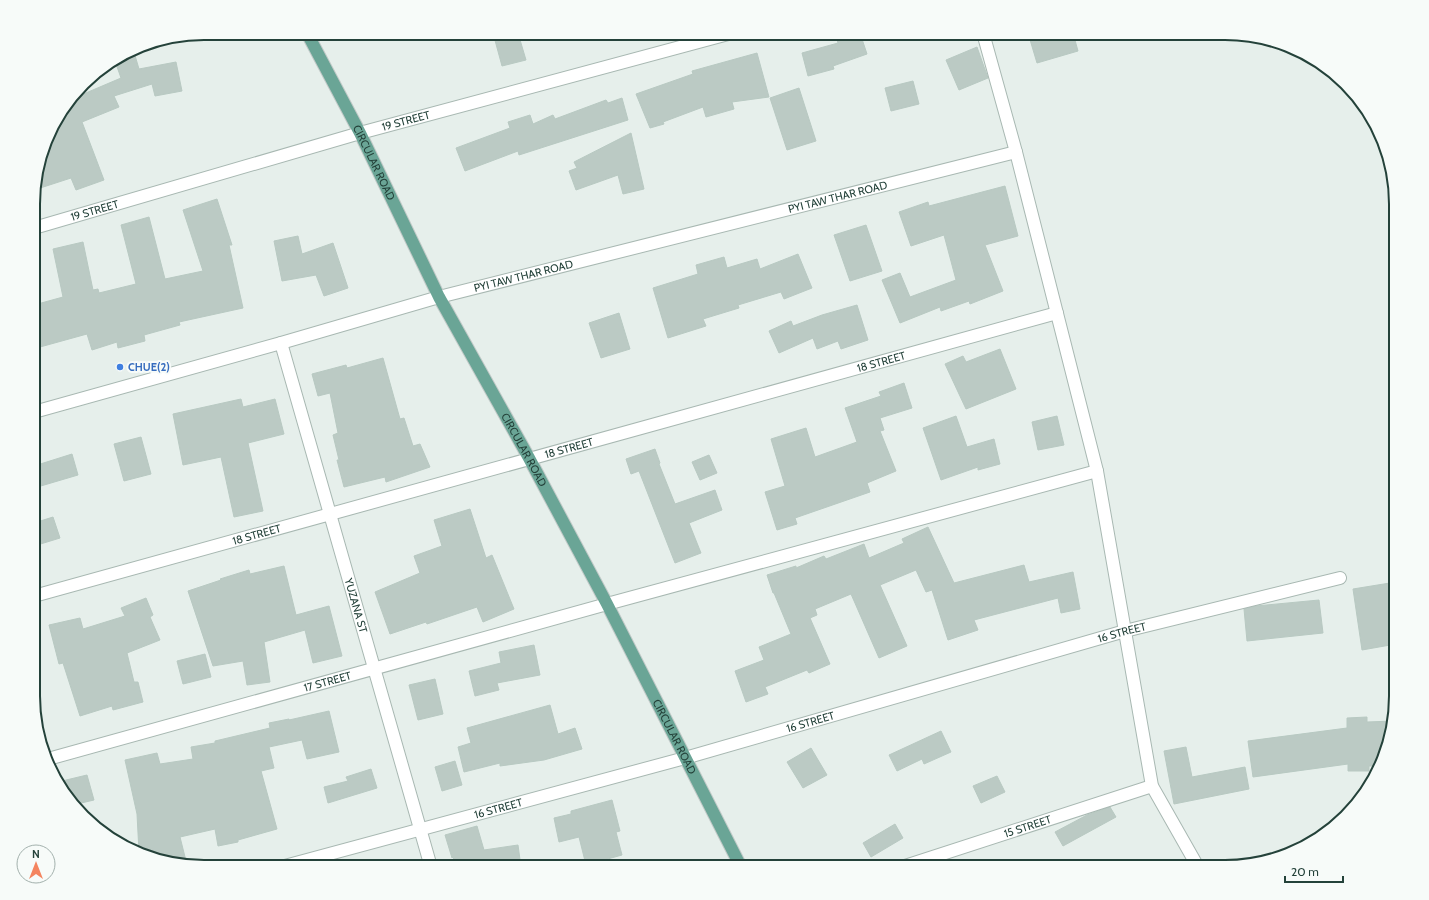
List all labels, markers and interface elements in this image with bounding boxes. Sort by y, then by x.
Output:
street label: 19 STREET [380,107,432,134]
street label: CIRCULAR ROAD [350,122,398,203]
street label: PYI TAW THAR ROAD [787,178,889,216]
street label: 19 STREET [69,197,120,224]
street label: PYI TAW THAR ROAD [472,257,574,295]
street label: 18 STREET [855,348,907,375]
place label: CHUE(2) [128,360,170,374]
marker: CHUE(2) [115,362,125,372]
street label: CIRCULAR ROAD [498,410,550,489]
street label: 18 STREET [543,435,595,461]
street label: 18 STREET [231,521,283,548]
street label: YUZANA ST [341,575,371,635]
street label: 16 STREET [1096,619,1147,646]
street label: 17 STREET [302,668,353,695]
street label: CIRCULAR ROAD [650,697,699,776]
street label: 16 STREET [785,708,836,735]
street label: 16 STREET [473,795,524,822]
street label: 15 STREET [1002,812,1053,841]
north arrow [16,844,56,884]
text: N [32,847,40,861]
scale bar [1285,858,1343,884]
text: 20 m [1291,864,1319,879]

